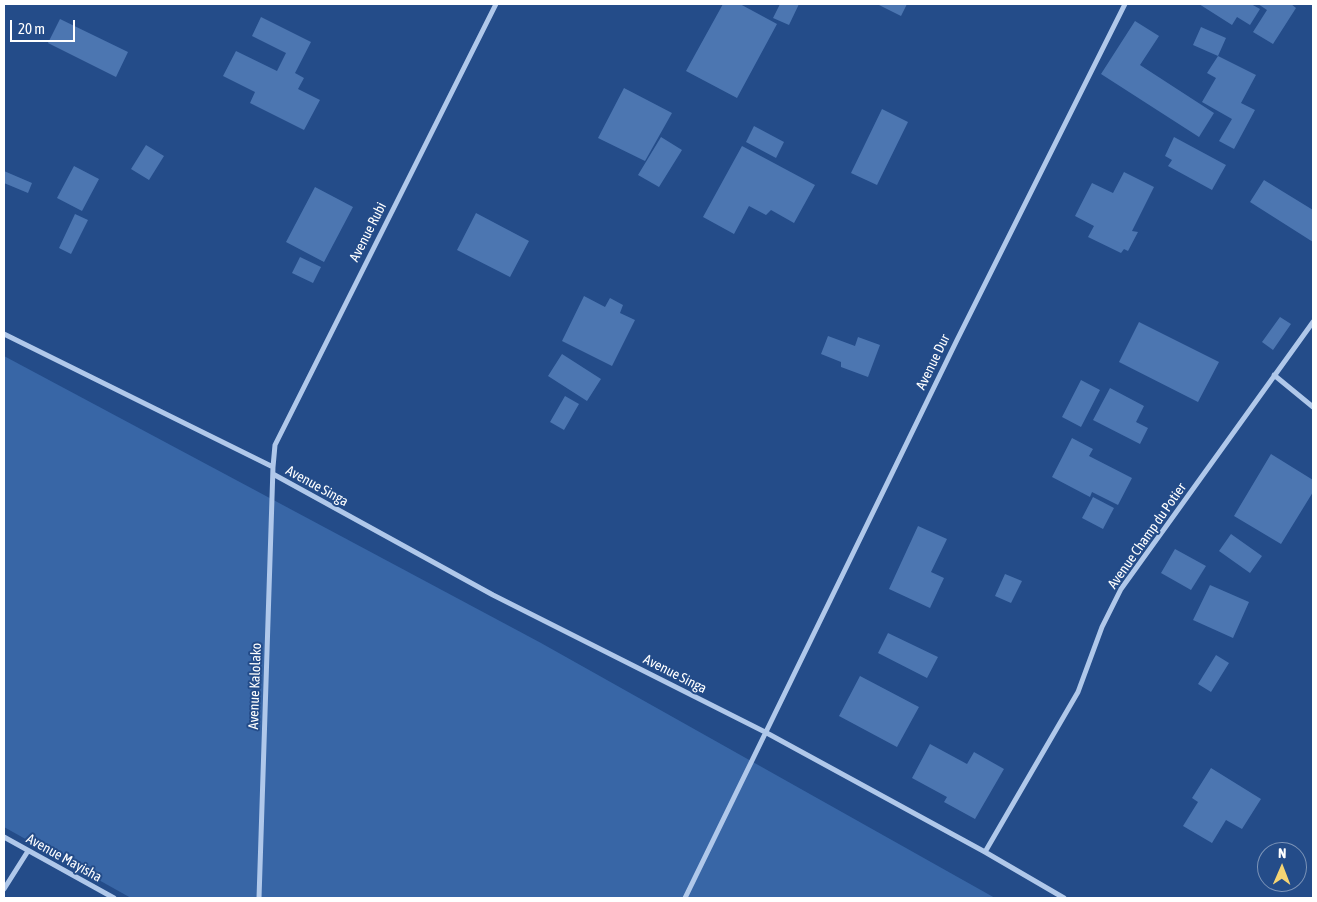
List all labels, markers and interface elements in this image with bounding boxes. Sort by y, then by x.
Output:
scale bar [12,10,78,42]
text: 20 m [18,20,45,37]
street label: Avenue Rubi [346,200,390,264]
street label: Avenue Dur [912,332,954,392]
street label: Avenue Singa [283,462,351,510]
street label: Avenue Champ du Potier [1104,480,1190,592]
street label: Avenue Kalolako [245,642,265,730]
street label: Avenue Singa [641,651,709,697]
street label: Avenue Mayisha [23,830,105,886]
north arrow [1257,842,1307,892]
text: N [1278,845,1287,861]

